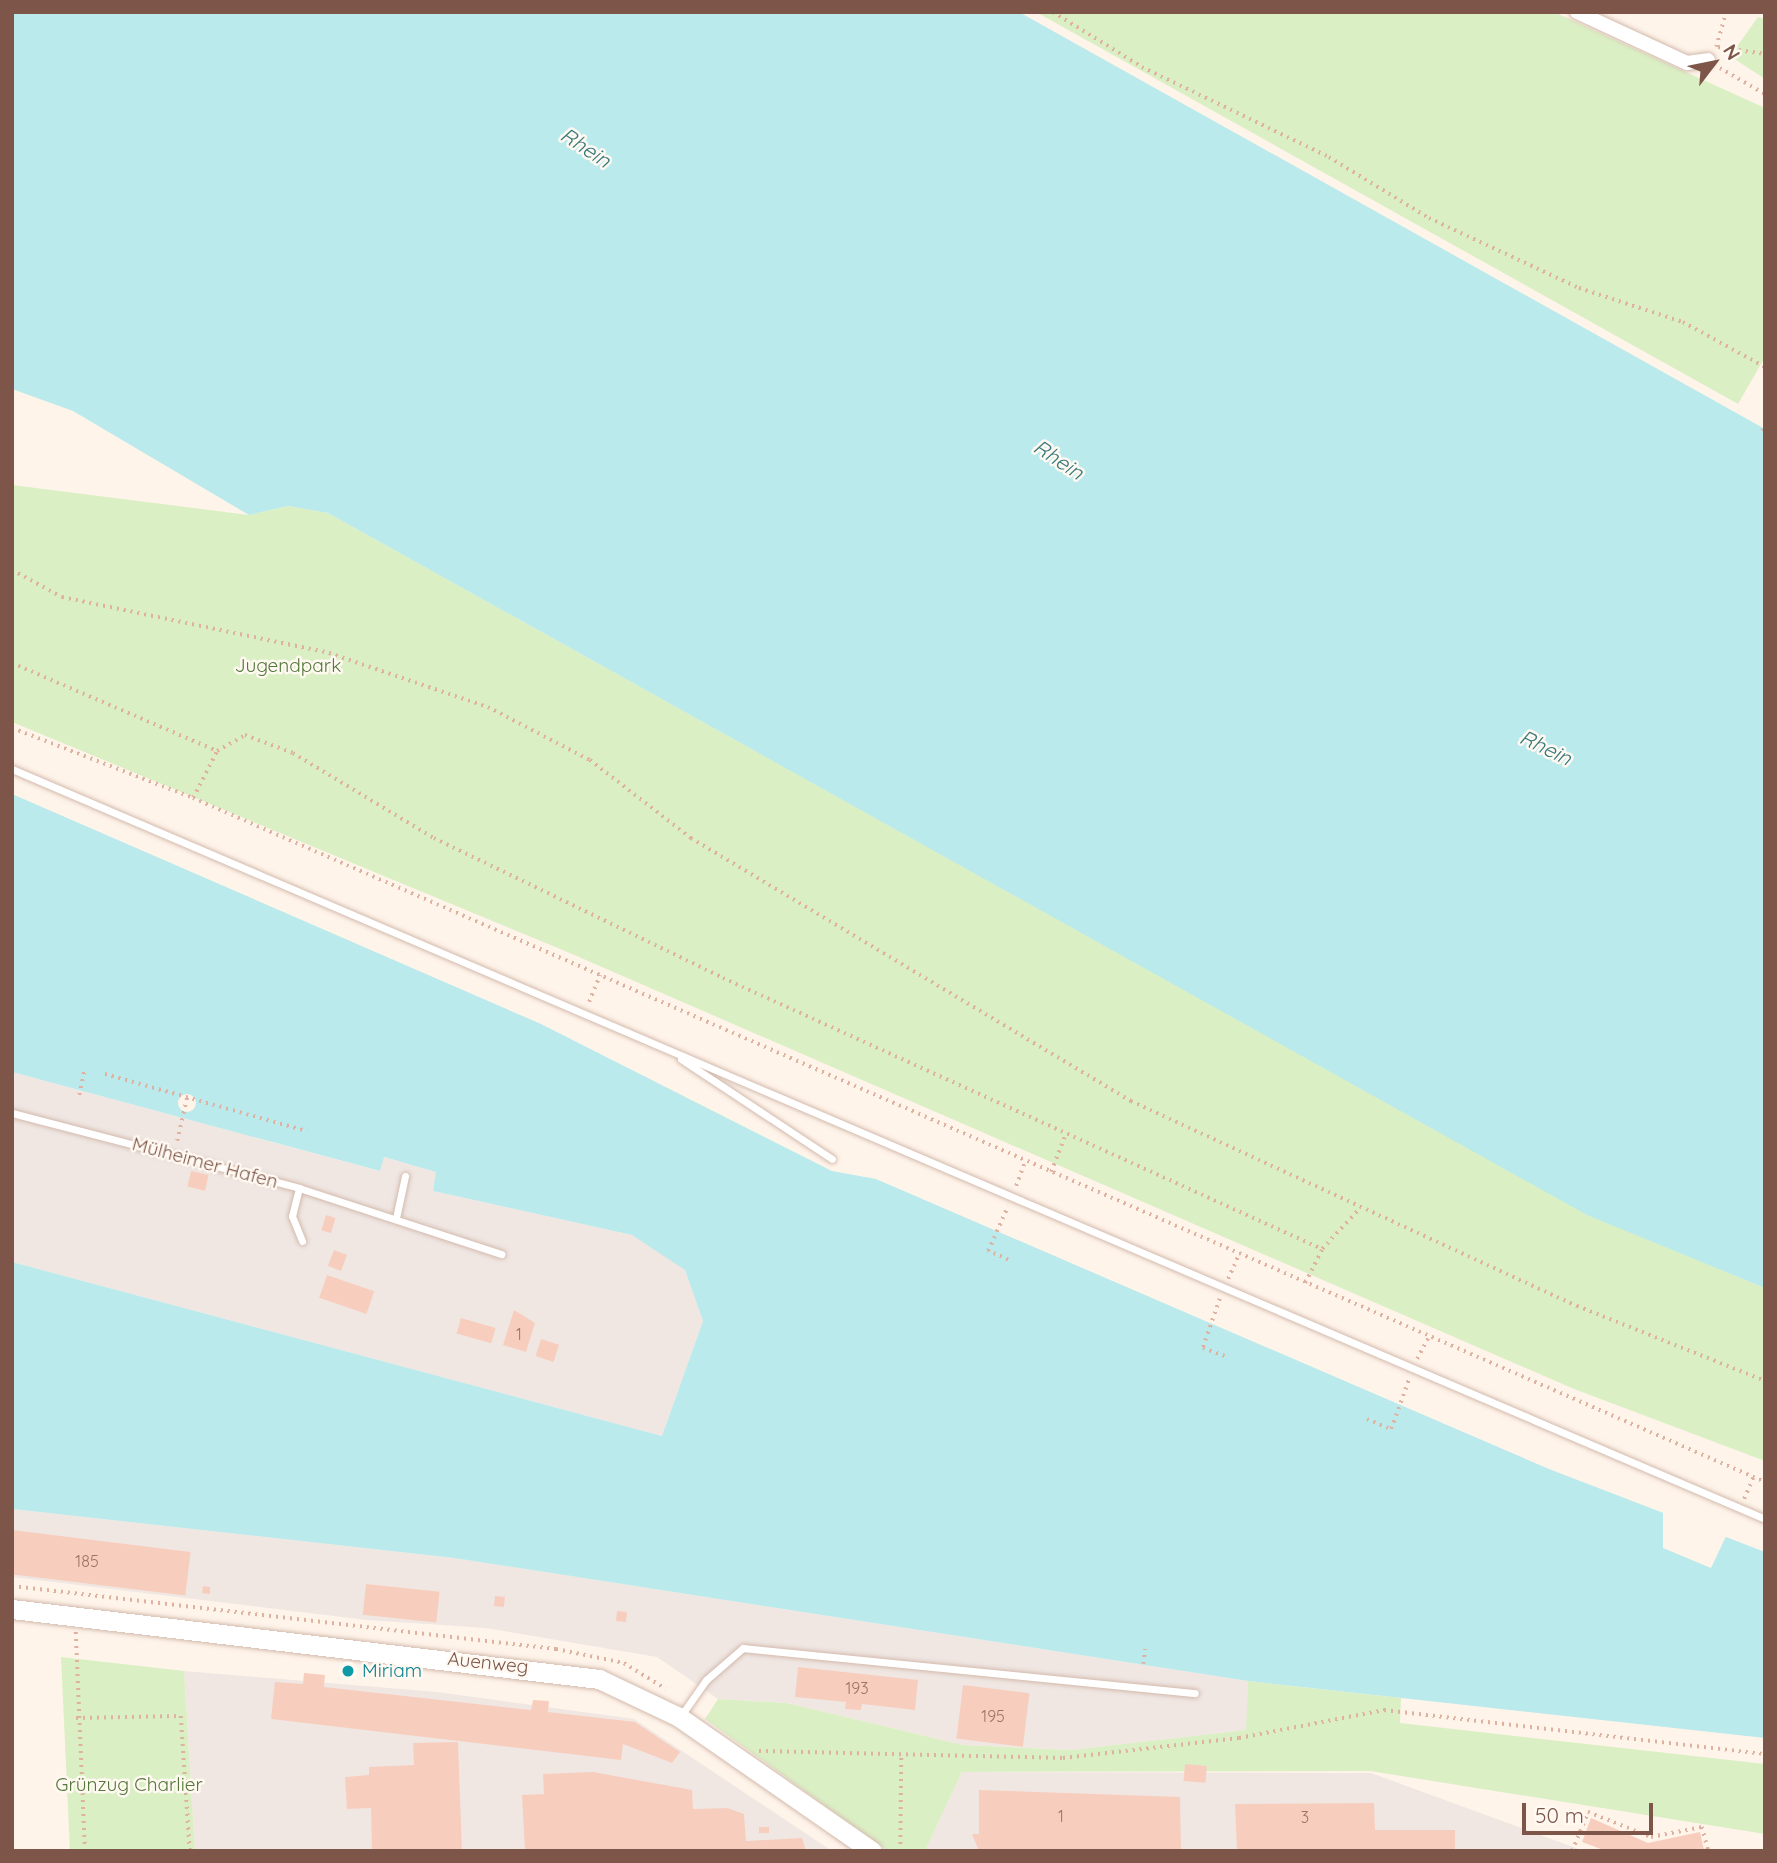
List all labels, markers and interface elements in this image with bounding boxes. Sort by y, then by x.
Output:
north arrow [1679,28,1749,98]
text: N [1718,40,1746,64]
water label: Rhein [556,122,616,172]
water label: Rhein [1029,434,1089,484]
park label: Jugendpark [235,655,341,677]
water label: Rhein [1516,724,1576,770]
street label: Mülheimer Hafen [130,1133,280,1193]
house number: 1 [516,1324,522,1344]
house number: 185 [75,1551,99,1571]
street label: Auenweg [446,1647,530,1679]
place label: Miriam [362,1660,422,1682]
marker: Miriam [340,1663,356,1679]
house number: 193 [845,1678,869,1698]
house number: 195 [981,1706,1005,1726]
park label: Grünzug Charlier [55,1774,203,1796]
scale bar [1525,1790,1656,1834]
text: 50 m [1535,1802,1584,1828]
house number: 1 [1058,1806,1064,1826]
house number: 3 [1301,1807,1309,1827]

